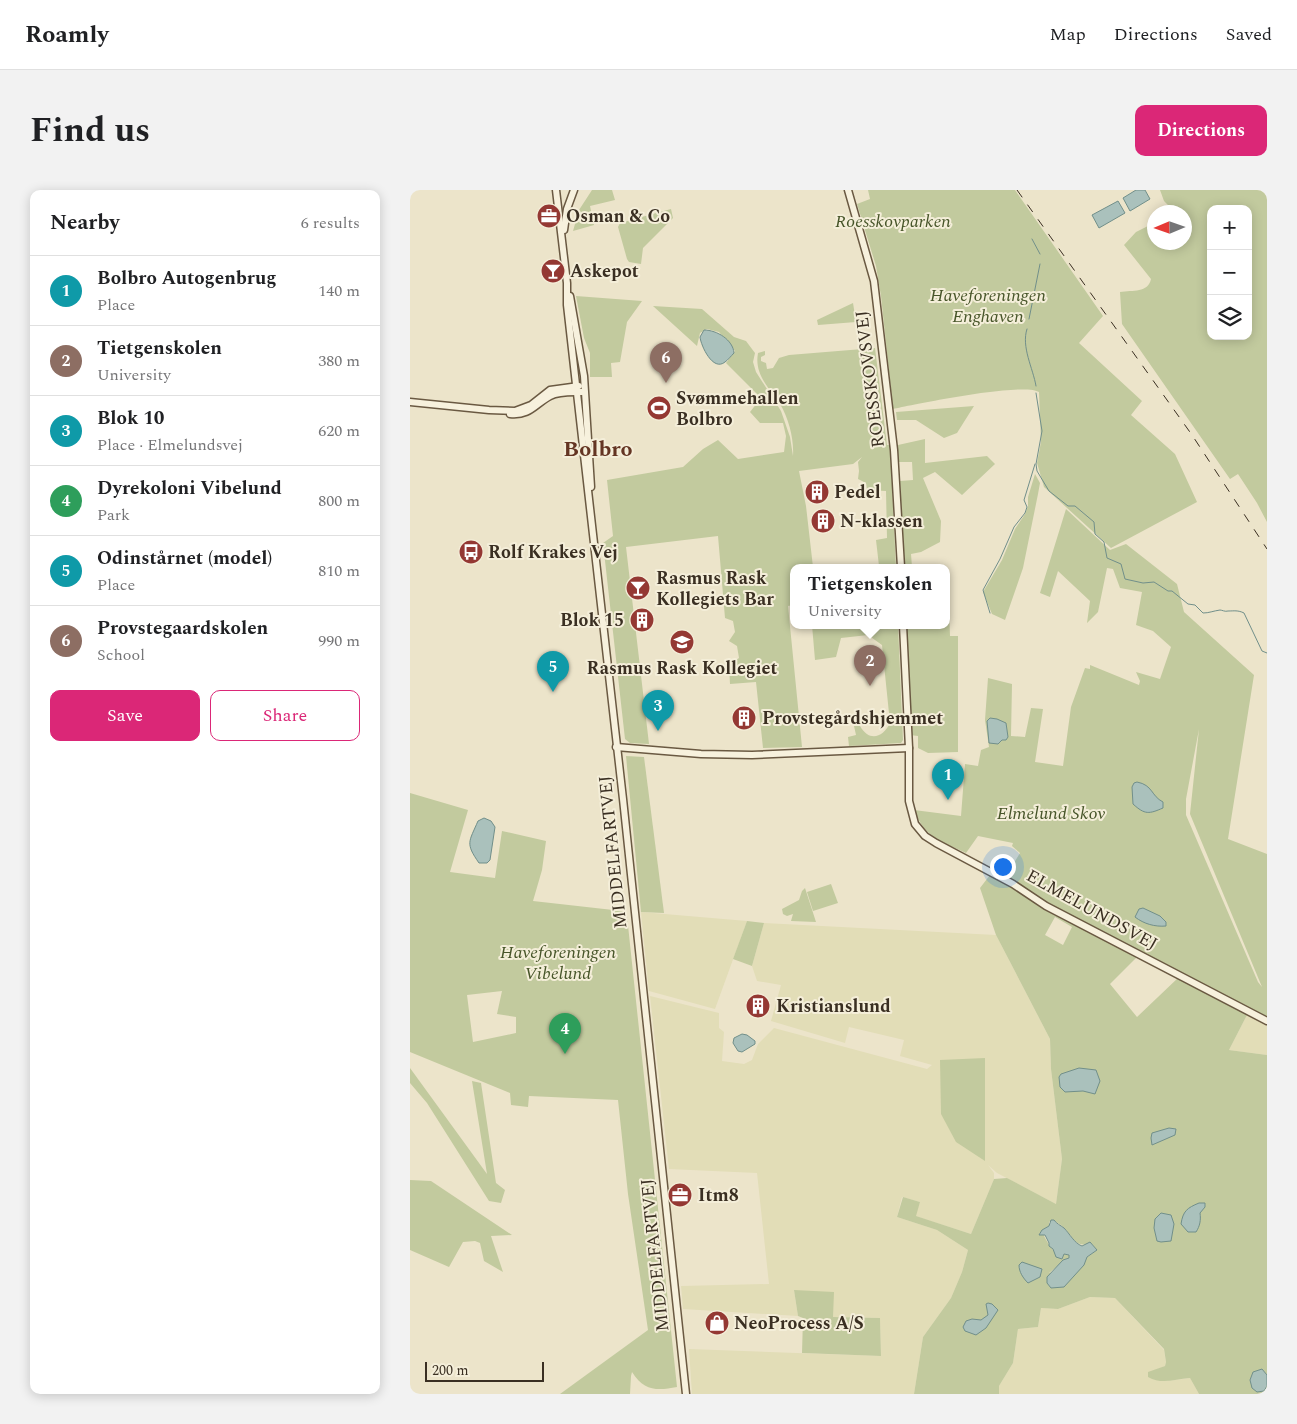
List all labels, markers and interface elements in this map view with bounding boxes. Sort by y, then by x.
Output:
text: Roamly [25,17,109,53]
text: Map [1050,21,1086,48]
text: Directions [1114,21,1198,48]
text: Saved [1226,21,1272,48]
text: Find us [30,104,150,157]
button: Directions [1135,105,1267,156]
office icon: Osman & Co [536,203,562,229]
place label: Osman & Co [566,203,670,230]
north arrow [1147,205,1192,250]
map controls [1207,205,1252,340]
button: + [1207,205,1252,250]
text: Nearby [50,207,120,239]
park label: Roesskovparken [835,208,951,235]
text: 6 results [301,211,360,235]
button: − [1207,250,1252,295]
bar icon: Askepot [540,258,566,284]
place label: Askepot [570,258,639,285]
text: Bolbro Autogenbrug [97,264,276,293]
text: 1 [62,279,70,303]
text: 140 m [318,279,360,303]
park label: Haveforeningen Enghaven [930,282,1047,330]
text: Place [97,293,135,317]
button: layers [1207,295,1252,340]
street label: ROESSKOVSVEJ [848,309,892,449]
text: Tietgenskolen [97,334,222,363]
pin: 6 [650,342,682,383]
text: 2 [62,349,70,373]
text: 380 m [318,349,360,373]
text: University [97,363,171,387]
place label: Svømmehallen Bolbro [676,385,799,433]
sports icon: Svømmehallen Bolbro [646,395,672,421]
text: Blok 10 [97,404,164,433]
text: 3 [62,419,70,443]
text: 620 m [318,419,360,443]
text: Place · Elmelundsvej [97,433,243,457]
district label: Bolbro [563,433,633,466]
text: Dyrekoloni Vibelund [97,474,282,503]
building icon: Pedel [804,479,830,505]
place label: Pedel [834,479,881,506]
text: 4 [62,489,70,513]
text: 800 m [318,489,360,513]
text: Park [97,503,130,527]
building icon: N-klassen [810,508,836,534]
place label: N-klassen [840,508,923,535]
bus stop icon: Rolf Krakes Vej [458,539,484,565]
place label: Rolf Krakes Vej [488,539,618,566]
text: Odinstårnet (model) [97,544,272,573]
text: 5 [62,559,70,583]
text: 810 m [318,559,360,583]
popup [790,564,950,629]
place label: Rasmus Rask Kollegiets Bar [656,565,774,613]
text: Tietgenskolen [808,570,932,599]
text: Place [97,573,135,597]
bar icon: Rasmus Rask Kollegiets Bar [625,575,651,601]
text: University [808,599,881,623]
place label: Blok 15 [560,607,624,634]
building icon: Blok 15 [629,607,655,633]
text: Provstegaardskolen [97,614,268,643]
text: 6 [62,629,70,653]
text: 990 m [318,629,360,653]
school or university icon: Rasmus Rask Kollegiet [669,629,695,655]
text: School [97,643,145,667]
pin: 2 [854,645,886,686]
pin: 5 [537,651,569,692]
place label: Rasmus Rask Kollegiet [587,655,777,682]
button: Save [50,690,200,741]
button: Share [210,690,360,741]
pin: 3 [642,690,674,731]
building icon: Provstegårdshjemmet [731,705,757,731]
place label: Provstegårdshjemmet [762,705,943,732]
pin: 1 [932,759,964,800]
street label: MIDDELFARTVEJ [592,774,634,930]
park label: Elmelund Skov [997,800,1105,827]
your location [990,854,1016,880]
street label: ELMELUNDSVEJ [1021,862,1163,958]
park label: Haveforeningen Vibelund [500,939,617,987]
building icon: Kristianslund [745,993,771,1019]
place label: Kristianslund [776,993,891,1020]
pin: 4 [549,1013,581,1054]
street label: MIDDELFARTVEJ [634,1177,676,1333]
office icon: Itm8 [667,1182,693,1208]
place label: Itm8 [698,1182,739,1209]
shop icon: NeoProcess A/S [704,1310,730,1336]
place label: NeoProcess A/S [734,1310,864,1337]
scale bar [425,1359,544,1382]
text: 200 m [432,1360,469,1381]

